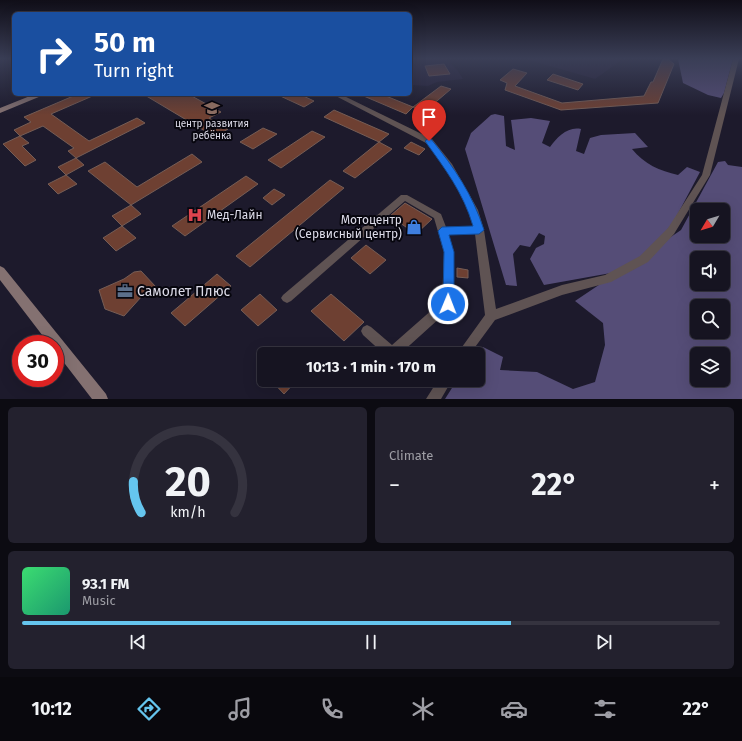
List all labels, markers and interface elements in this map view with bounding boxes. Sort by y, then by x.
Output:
text: 50 m [94,26,156,59]
icon: right [28,28,80,80]
text: Turn right [94,60,174,82]
school or university icon: центр развития ребёнка [203,99,221,117]
pin [412,100,446,141]
icon: arrive [418,106,440,128]
place label: центр развития ребёнка [175,118,249,142]
north arrow [690,203,730,243]
map controls [690,203,730,387]
hospital icon: Мед-Лайн [186,206,204,224]
place label: Мед-Лайн [207,208,263,222]
place label: Мотоцентр (Сервисный центр) [295,213,402,241]
shop icon: Мотоцентр (Сервисный центр) [405,218,423,236]
button: sound [690,251,730,291]
office icon: Самолет Плюс [116,282,134,300]
place label: Самолет Плюс [137,283,231,300]
position arrow [427,283,469,325]
button: search [690,299,730,339]
speed limit sign: 30 [12,335,64,387]
button: layers [690,347,730,387]
text: 10:13 · 1 min · 170 m [306,358,436,376]
text: Climate [389,448,433,463]
text: 20 [165,457,210,507]
text: 22° [531,467,578,503]
text: − [389,472,400,499]
text: + [709,472,720,499]
text: km/h [170,504,205,521]
text: 93.1 FM [82,575,129,593]
text: Music [82,593,116,608]
icon: previous [127,631,149,653]
icon: pause [360,631,382,653]
icon: next [593,631,615,653]
icon: directions [135,695,163,723]
icon: music [226,695,254,723]
icon: phone [318,695,346,723]
icon: climate [409,695,437,723]
icon: car [500,695,528,723]
icon: filters [591,695,619,723]
text: 10:12 [32,698,72,720]
text: 22° [682,698,710,720]

